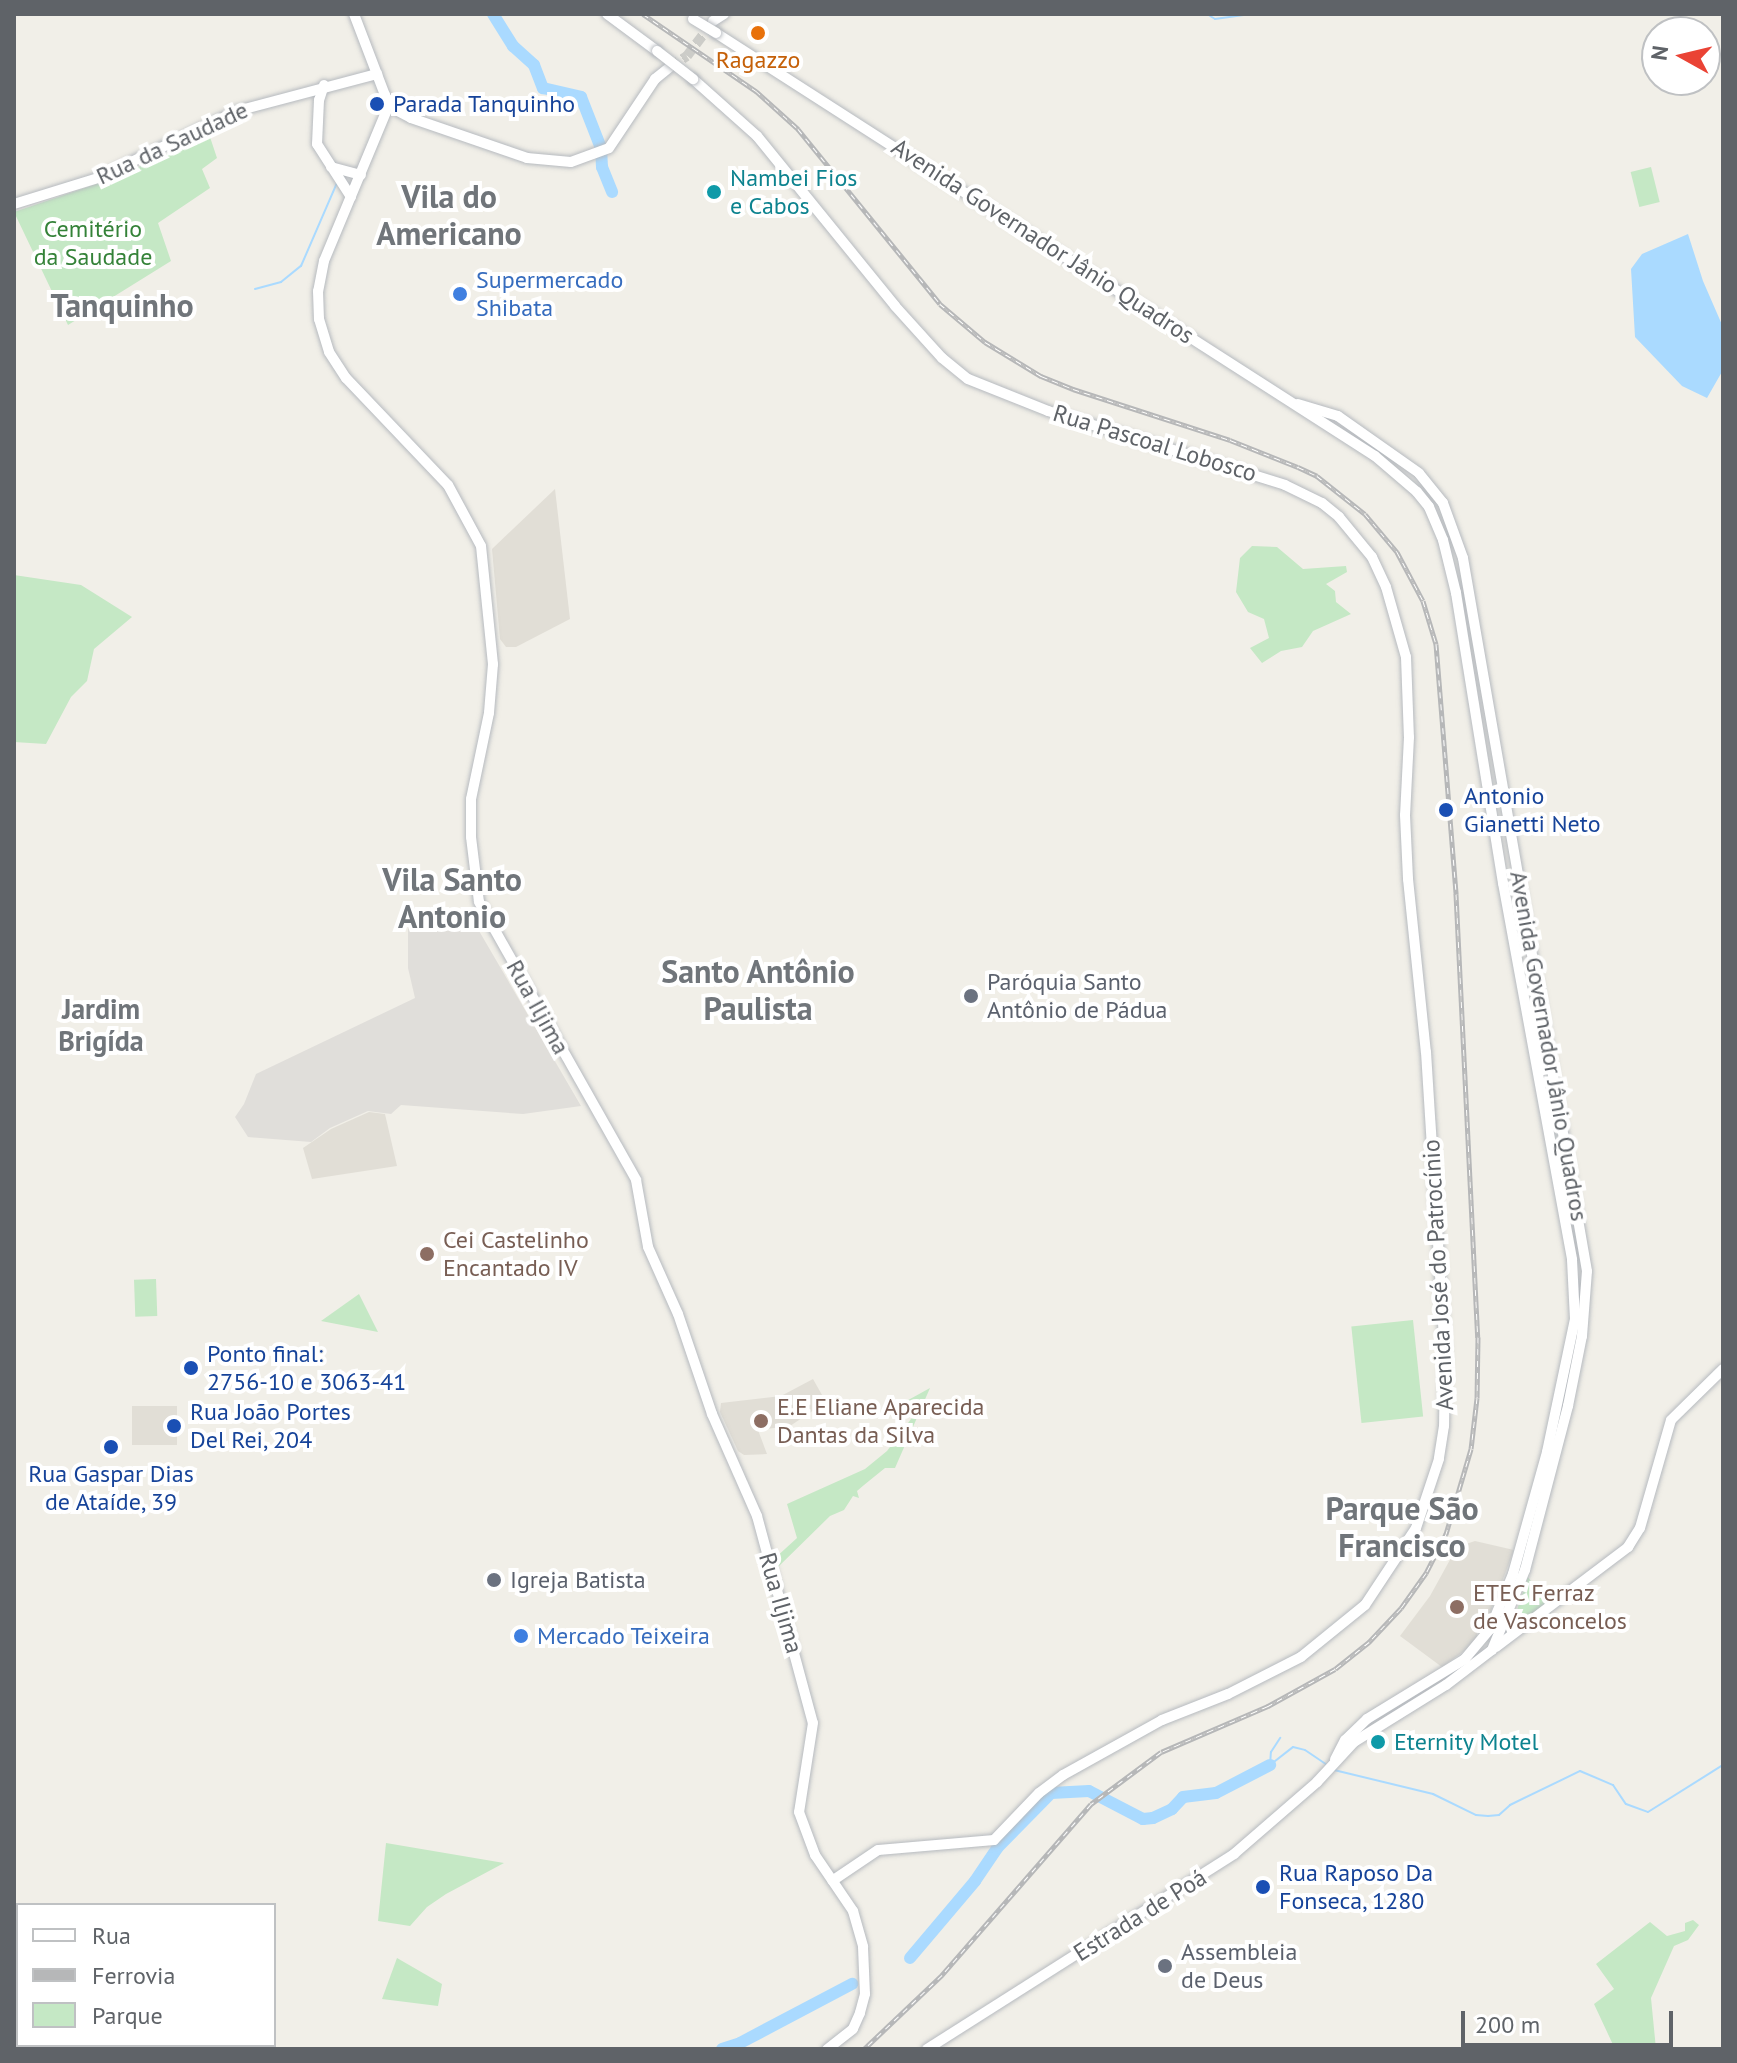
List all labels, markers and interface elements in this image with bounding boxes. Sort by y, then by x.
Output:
north arrow [1641,16,1721,96]
marker: Ragazzo [749,24,767,42]
text: N [1644,44,1674,62]
place label: Ragazzo [716,46,800,74]
place label: Parada Tanquinho [393,90,576,118]
street label: Rua da Saudade [92,95,252,191]
marker: Parada Tanquinho [368,95,386,113]
street label: Avenida Governador Jânio Quadros [886,132,1200,350]
place label: Nambei Fios e Cabos [730,164,857,220]
district label: Vila do Americano [376,178,522,253]
marker: Nambei Fios e Cabos [705,183,723,201]
park label: Cemitério da Saudade [34,215,152,271]
place label: Supermercado Shibata [476,266,623,322]
marker: Supermercado Shibata [451,285,469,303]
district label: Tanquinho [50,286,194,324]
street label: Rua Pascoal Lobosco [1050,398,1260,488]
place label: Antonio Gianetti Neto [1464,782,1601,838]
marker: Antonio Gianetti Neto [1435,799,1457,821]
district label: Vila Santo Antonio [382,861,522,936]
street label: Avenida Governador Jânio Quadros [1504,869,1594,1223]
district label: Santo Antônio Paulista [661,953,855,1028]
street label: Rua Iljima [500,955,576,1059]
place label: Paróquia Santo Antônio de Pádua [987,968,1167,1024]
marker: Paróquia Santo Antônio de Pádua [962,987,980,1005]
district label: Jardim Brigída [58,992,144,1058]
street label: Avenida José do Patrocínio [1417,1139,1459,1411]
place label: Cei Castelinho Encantado IV [443,1226,589,1282]
marker: Cei Castelinho Encantado IV [418,1245,436,1263]
place label: Ponto final: 2756-10 e 3063-41 [207,1340,406,1396]
marker: Ponto final: 2756-10 e 3063-41 [182,1359,200,1377]
place label: E.E Eliane Aparecida Dantas da Silva [777,1393,985,1449]
place label: Rua João Portes Del Rei, 204 [190,1398,351,1454]
marker: E.E Eliane Aparecida Dantas da Silva [752,1412,770,1430]
marker: Rua João Portes Del Rei, 204 [165,1417,183,1435]
marker: Rua Gaspar Dias de Ataíde, 39 [102,1438,120,1456]
place label: Rua Gaspar Dias de Ataíde, 39 [28,1460,194,1516]
district label: Parque São Francisco [1325,1490,1479,1565]
street label: Rua Iljima [753,1549,809,1657]
place label: Igreja Batista [510,1566,646,1594]
marker: Igreja Batista [485,1571,503,1589]
place label: ETEC Ferraz de Vasconcelos [1473,1579,1628,1635]
marker: ETEC Ferraz de Vasconcelos [1448,1598,1466,1616]
place label: Mercado Teixeira [537,1622,711,1650]
marker: Mercado Teixeira [512,1627,530,1645]
place label: Eternity Motel [1394,1728,1539,1756]
marker: Eternity Motel [1369,1733,1387,1751]
place label: Rua Raposo Da Fonseca, 1280 [1279,1859,1433,1915]
street label: Estrada de Poá [1068,1863,1212,1967]
marker: Rua Raposo Da Fonseca, 1280 [1254,1878,1272,1896]
legend [16,1903,276,2047]
text: Rua [92,1920,131,1951]
place label: Assembleia de Deus [1181,1938,1297,1994]
marker: Assembleia de Deus [1156,1957,1174,1975]
text: Ferrovia [92,1960,175,1991]
scale bar [1465,1995,1677,2045]
text: Parque [92,2000,163,2031]
text: 200 m [1475,2009,1540,2040]

